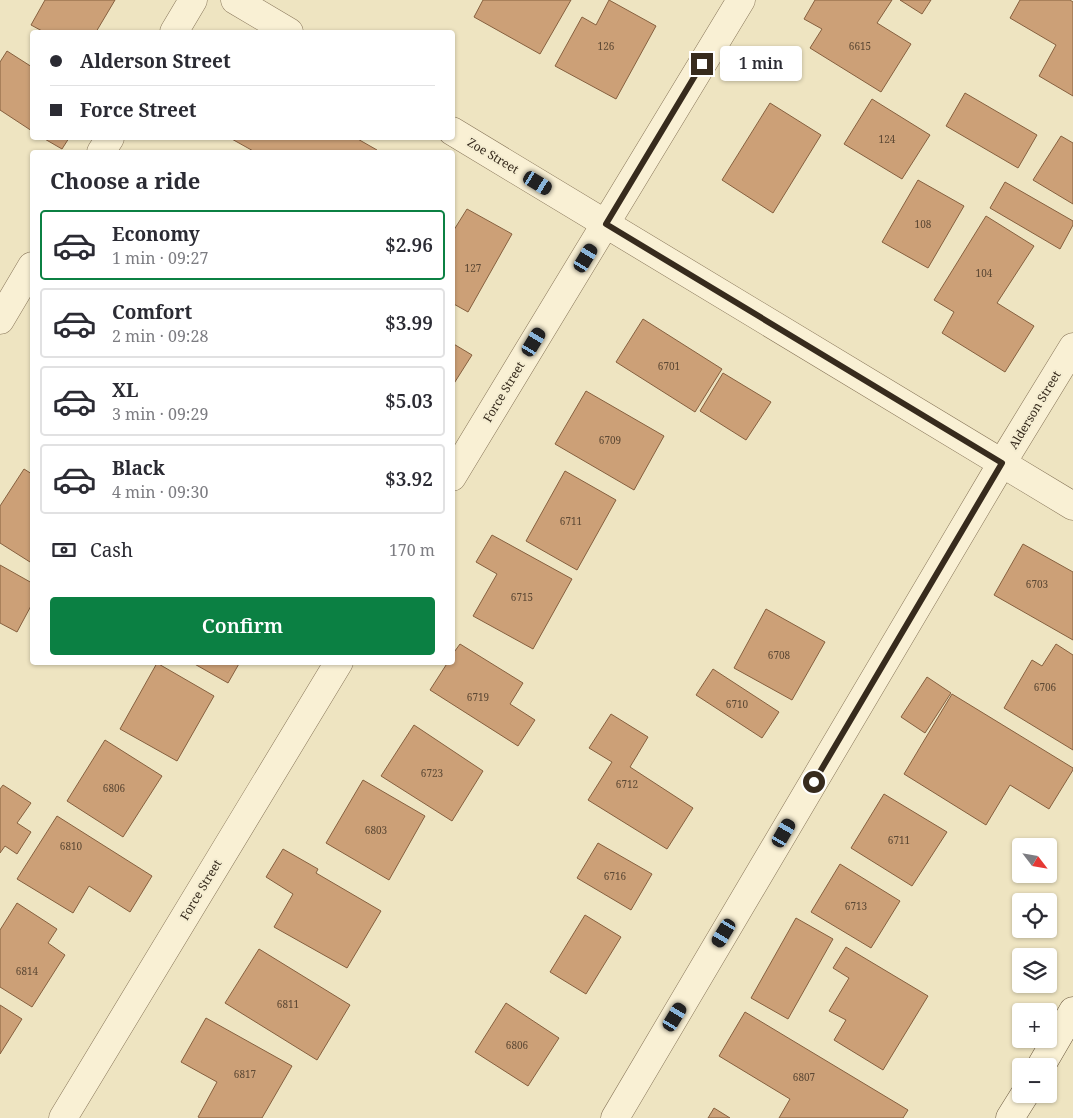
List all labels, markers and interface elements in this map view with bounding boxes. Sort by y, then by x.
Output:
house number: 126 [598,39,615,53]
house number: 6615 [849,39,871,53]
callout: 1 min [720,46,802,82]
text: Alderson Street [80,48,231,74]
text: 1 min [739,52,783,74]
route end [691,53,713,75]
text: Force Street [80,97,197,123]
house number: 124 [879,132,896,146]
street label: Zoe Street [464,134,522,178]
text: Choose a ride [50,165,200,195]
car [521,169,554,197]
house number: 108 [915,217,932,231]
text: Economy [112,221,200,247]
icon: car [52,223,97,268]
text: $2.96 [385,232,433,258]
car [571,241,600,275]
text: 1 min · 09:27 [112,247,208,269]
house number: 127 [465,261,482,275]
house number: 104 [976,266,993,280]
text: Comfort [112,299,192,325]
icon: car [52,301,97,346]
text: $3.99 [385,310,433,336]
text: 2 min · 09:28 [112,325,208,347]
car [519,325,548,359]
street label: Force Street [479,358,528,425]
house number: 6701 [658,359,680,373]
street label: Alderson Street [1005,368,1065,452]
text: XL [112,377,138,403]
icon: car [52,379,97,424]
text: $5.03 [385,388,433,414]
text: 3 min · 09:29 [112,403,208,425]
house number: 6709 [599,433,621,447]
text: Black [112,455,165,481]
icon: car [52,457,97,502]
text: $3.92 [385,466,433,492]
text: 4 min · 09:30 [112,481,208,503]
house number: 6711 [560,514,582,528]
icon: cash [50,536,78,564]
text: Cash [90,537,133,563]
text: 170 m [389,539,435,561]
house number: 6703 [1026,577,1049,591]
house number: 6715 [511,590,533,604]
button: Confirm [50,597,435,655]
house number: 6708 [768,648,791,662]
house number: 6706 [1034,680,1057,694]
house number: 6719 [467,690,489,704]
house number: 6710 [726,697,749,711]
house number: 6723 [421,766,444,780]
route start [803,771,825,793]
house number: 6712 [616,777,638,791]
house number: 6806 [103,781,126,795]
car [770,816,797,850]
house number: 6803 [365,823,388,837]
house number: 6711 [888,833,910,847]
north arrow [1012,838,1058,882]
map controls [1012,838,1057,1103]
house number: 6810 [60,839,83,853]
street label: Force Street [176,856,225,923]
house number: 6716 [604,869,627,883]
button: locate [1012,893,1057,938]
house number: 6713 [845,899,868,913]
car [709,916,738,950]
button: layers [1012,948,1057,993]
house number: 6814 [16,964,39,978]
house number: 6811 [277,997,299,1011]
car [660,1000,689,1034]
button: + [1012,1003,1057,1048]
house number: 6806 [506,1038,529,1052]
button: − [1012,1058,1057,1103]
house number: 6817 [234,1067,257,1081]
house number: 6807 [793,1070,816,1084]

